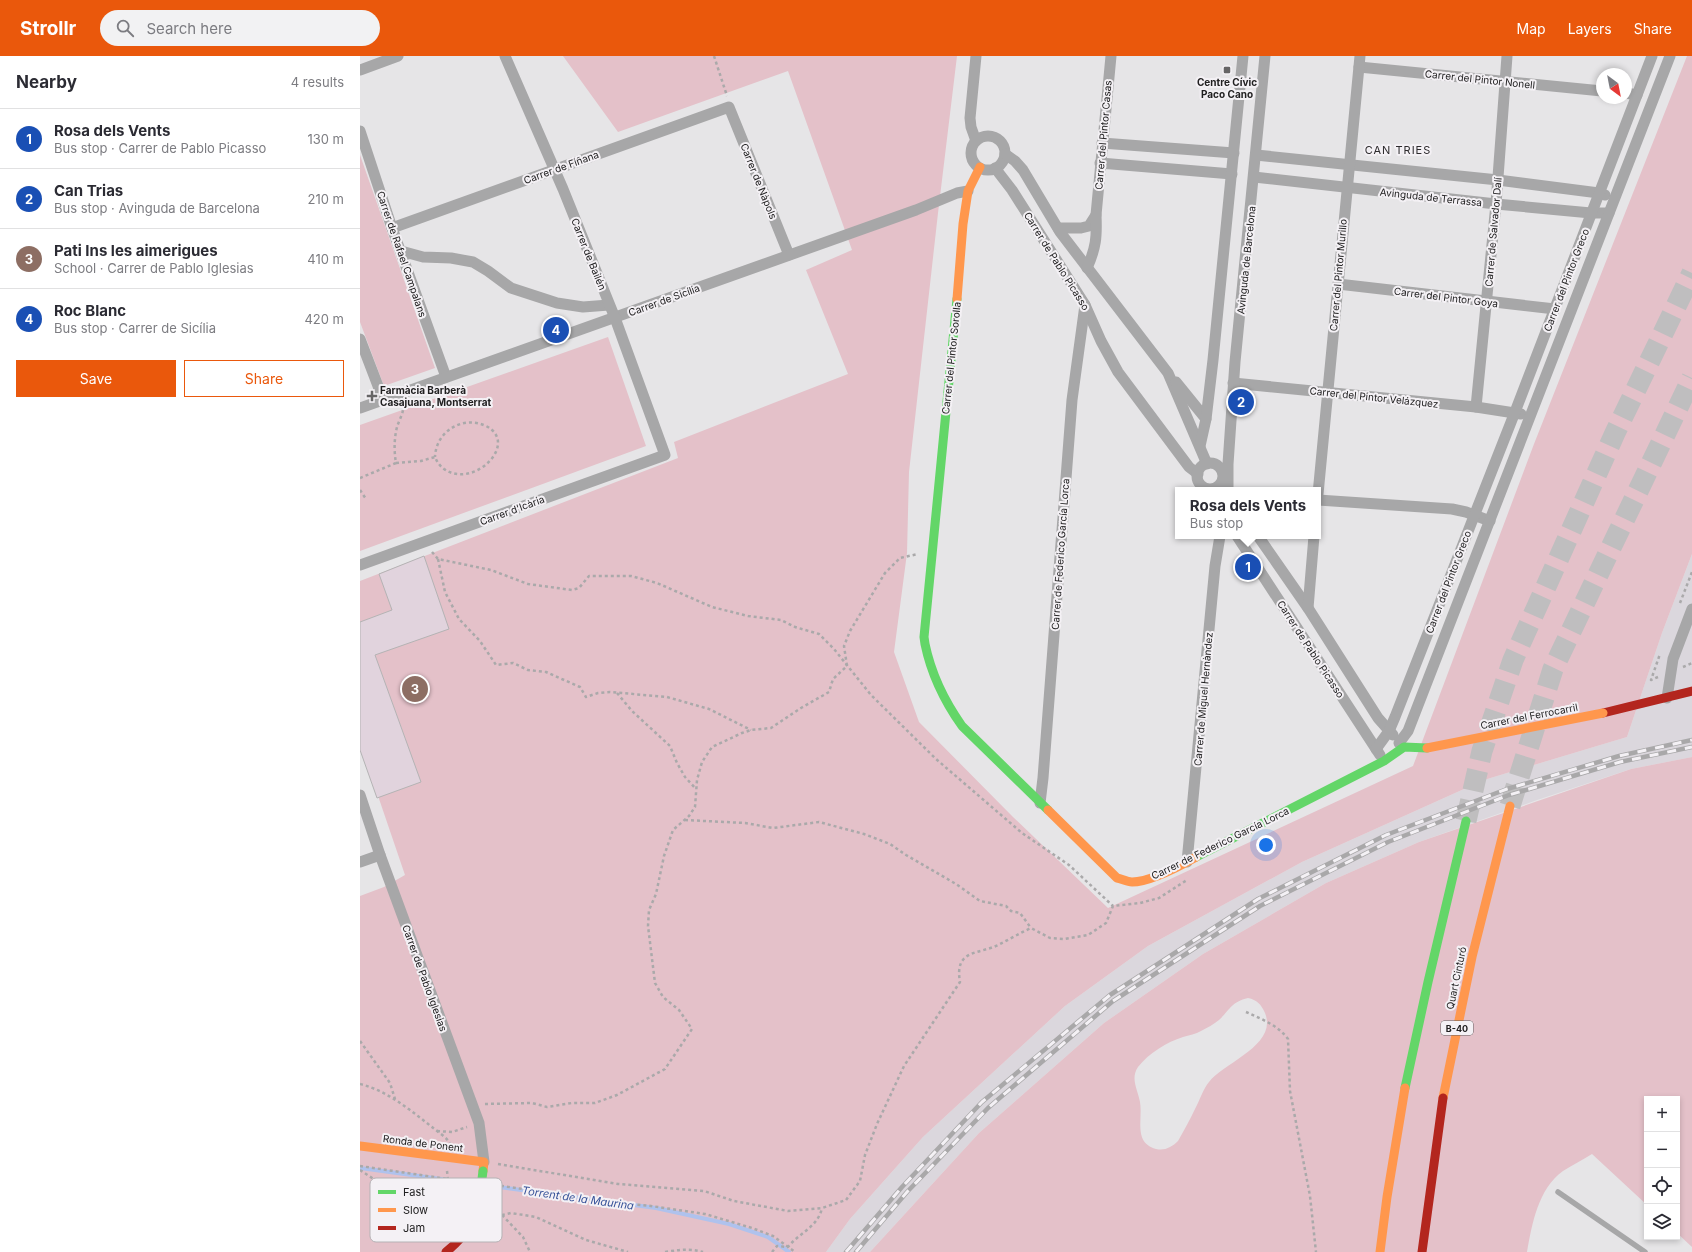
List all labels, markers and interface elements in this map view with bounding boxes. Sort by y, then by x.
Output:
search box [100,10,380,46]
text: Strollr [20,17,76,40]
icon: search [114,17,136,39]
text: Search here [146,19,232,38]
text: Map [1517,20,1546,37]
text: Layers [1568,20,1612,37]
text: Share [1634,20,1672,37]
marker: Centre Cívic Paco Cano [1222,65,1232,75]
street label: Carrer del Pintor Nonell [1424,67,1536,91]
north arrow [1596,68,1632,104]
text: Nearby [16,72,77,92]
text: 4 results [291,74,344,90]
place label: Centre Cívic Paco Cano [1197,76,1257,100]
street label: Carrer del Pintor Casas [1092,80,1114,190]
text: Rosa dels Vents [54,121,170,140]
text: 1 [26,131,32,147]
text: 130 m [307,131,344,147]
text: Bus stop · Carrer de Pablo Picasso [54,140,266,156]
street label: Carrer de Nàpols [738,141,780,221]
district label: CAN TRIES [1365,143,1431,157]
street label: Carrer de Fiñana [522,148,600,186]
street label: Carrer de Salvador Dalí [1482,176,1504,287]
text: Can Trias [54,181,123,200]
street label: Avinguda de Terrassa [1379,186,1483,208]
street label: Carrer de Rafael Campalans [375,189,429,319]
text: 2 [25,191,33,207]
text: 210 m [308,191,344,207]
text: Bus stop · Avinguda de Barcelona [54,200,260,216]
street label: Avinguda de Barcelona [1234,205,1258,315]
street label: Carrer de Pablo Picasso [1022,210,1092,312]
street label: Carrer de Bailén [569,216,609,292]
street label: Carrer del Pintor Murillo [1327,218,1349,332]
street label: Carrer del Pintor Greco [1541,227,1591,333]
text: Pati Ins les aimerigues [54,241,218,260]
text: 3 [25,251,33,267]
text: 410 m [307,251,344,267]
text: School · Carrer de Pablo Iglesias [54,260,254,276]
street label: Carrer de Sicília [627,282,701,318]
street label: Carrer del Pintor Goya [1393,285,1499,309]
text: Roc Blanc [54,301,126,320]
street label: Carrer del Pintor Sorolla [939,301,963,415]
text: 4 [25,311,33,327]
text: 420 m [304,311,344,327]
pin: 4 [543,315,569,345]
text: Bus stop · Carrer de Sicília [54,320,216,336]
button: Save [16,360,176,397]
button: Share [184,360,344,397]
place label: Farmàcia Barberà Casajuana, Montserrat [380,384,491,408]
street label: Carrer del Pintor Velázquez [1309,384,1439,410]
pin: 2 [1228,387,1254,417]
marker: Farmàcia Barberà Casajuana, Montserrat [367,391,377,401]
street label: Carrer de Federico García Lorca [1049,478,1071,630]
popup [1175,487,1321,539]
street label: Carrer d'Icària [478,493,546,527]
text: Rosa dels Vents [1190,496,1306,515]
text: Bus stop [1190,515,1243,531]
street label: Carrer del Pintor Greco [1423,529,1473,635]
pin: 1 [1235,552,1261,582]
street label: Carrer de Pablo Picasso [1275,598,1347,700]
street label: Carrer de Miguel Hernàndez [1191,632,1215,766]
pin: 3 [402,674,428,704]
street label: Carrer del Ferrocarril [1479,701,1579,731]
street label: Carrer de Federico García Lorca [1149,804,1291,882]
your location [1256,835,1276,855]
street label: Carrer de Pablo Iglesias [400,923,450,1033]
street label: Quart Cinturó [1444,946,1468,1010]
road number: B-40 [1441,1021,1473,1035]
map controls [1644,1096,1680,1240]
button: + [1644,1096,1680,1132]
street label: Ronda de Ponent [382,1132,465,1154]
button: − [1644,1132,1680,1168]
button: locate [1644,1168,1680,1204]
legend [370,1178,502,1242]
water label: Torrent de la Maurina [521,1183,635,1213]
text: Fast [403,1185,425,1199]
text: Slow [403,1203,428,1217]
button: layers [1644,1204,1680,1240]
text: Jam [403,1221,425,1235]

